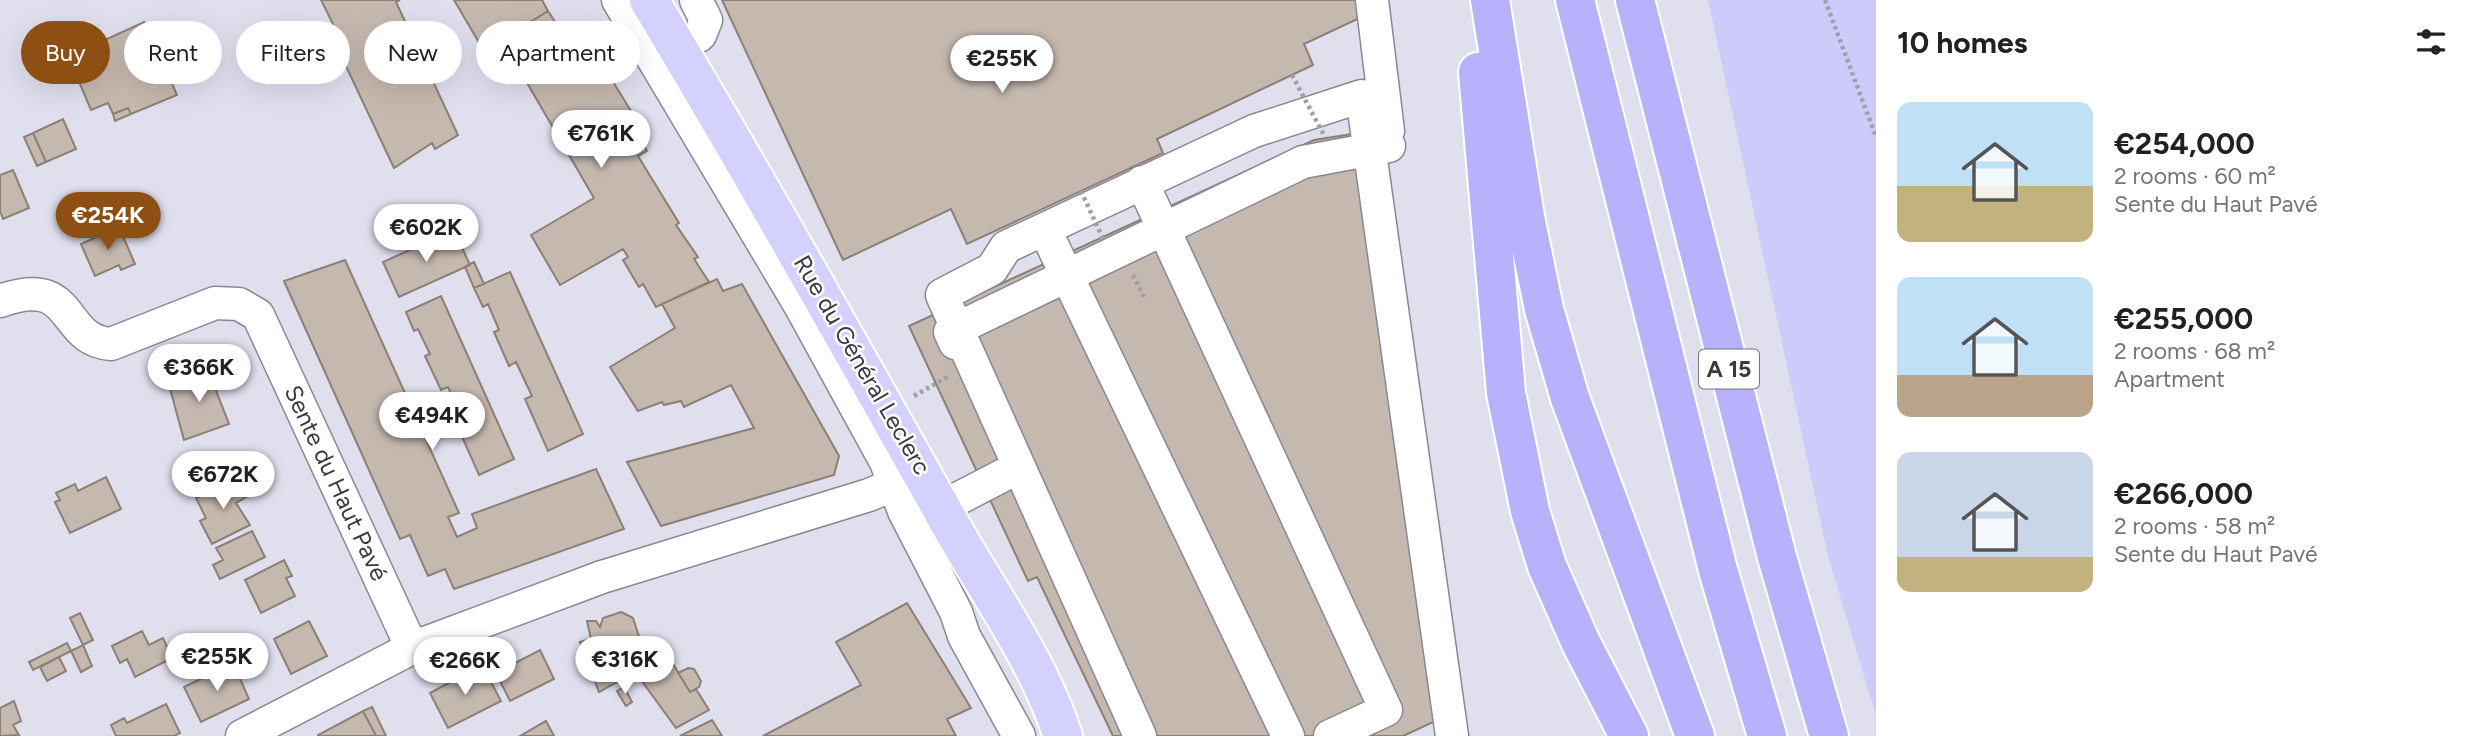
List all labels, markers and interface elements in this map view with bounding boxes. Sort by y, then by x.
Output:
chip: Buy [21,21,110,84]
chip: Rent [124,21,222,84]
chip: Filters [236,21,350,84]
chip: New [364,21,462,84]
chip: Apartment [476,21,640,84]
icon: filters [2412,23,2450,61]
text: 10 homes [1897,24,2028,61]
pin: €255K [953,36,1051,95]
text: €255K [966,44,1038,72]
pin: €761K [552,110,650,170]
text: €761K [567,119,635,147]
text: €254,000 [2114,125,2255,162]
icon: home [1953,130,2037,214]
text: 2 rooms · 60 m² [2114,162,2276,190]
text: Sente du Haut Pavé [2114,190,2318,218]
pin: €254K [59,192,157,252]
text: €254K [72,201,144,229]
pin: €602K [377,204,475,264]
text: €602K [390,213,462,241]
street label: Rue du Général Leclerc [788,250,937,480]
text: €255,000 [2114,300,2253,337]
icon: home [1953,305,2037,389]
text: 2 rooms · 68 m² [2114,337,2275,365]
pin: €366K [150,344,248,404]
road number: A 15 [1699,350,1759,388]
text: €366K [164,353,234,381]
text: Apartment [2114,365,2225,393]
street label: Sente du Haut Pavé [278,380,394,585]
pin: €494K [383,392,481,452]
text: €494K [395,401,469,429]
pin: €672K [174,452,272,511]
text: €672K [188,460,258,488]
text: €266,000 [2114,475,2253,512]
icon: home [1953,480,2037,564]
text: 2 rooms · 58 m² [2114,512,2275,540]
text: Sente du Haut Pavé [2114,540,2318,568]
pin: €255K [168,634,266,693]
pin: €316K [576,636,674,696]
pin: €266K [416,638,514,697]
text: €255K [181,642,253,670]
text: €316K [591,645,659,673]
text: €266K [429,646,501,674]

